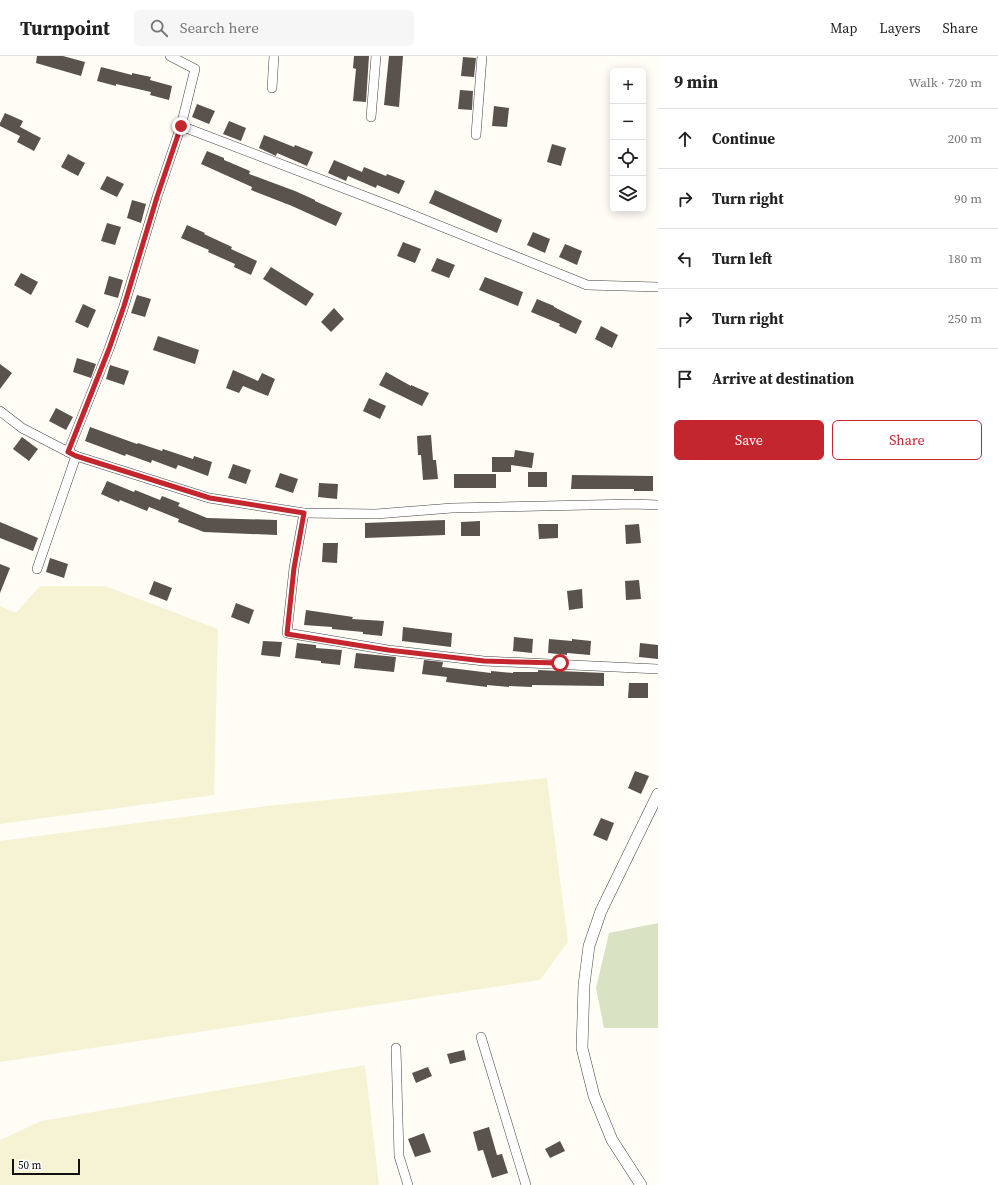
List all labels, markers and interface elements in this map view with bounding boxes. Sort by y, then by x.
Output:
search box [134,10,414,46]
text: Turnpoint [20,15,110,41]
icon: search [148,17,170,39]
text: Search here [180,17,259,38]
text: Map [830,18,857,38]
text: Layers [879,18,921,38]
text: Share [943,18,978,38]
map controls [610,68,646,212]
button: + [610,68,646,104]
text: 9 min [674,70,718,94]
text: Walk · 720 m [909,74,982,91]
button: − [610,104,646,140]
route end [172,117,190,135]
icon: ahead [674,128,696,150]
text: Continue [712,128,775,149]
text: 200 m [948,130,982,147]
button: locate [610,140,646,176]
button: layers [610,176,646,212]
icon: right [674,188,696,210]
text: Turn right [712,188,784,209]
text: 90 m [954,190,982,207]
icon: left [674,248,696,270]
text: Turn left [712,248,772,269]
text: 180 m [948,250,982,267]
icon: right [674,308,696,330]
text: Turn right [712,308,784,329]
text: 250 m [948,310,982,327]
icon: arrive [674,368,696,390]
text: Arrive at destination [712,368,854,389]
button: Save [674,420,824,460]
button: Share [832,420,982,460]
route start [551,654,569,672]
scale bar [12,1157,80,1176]
text: 50 m [18,1158,41,1173]

